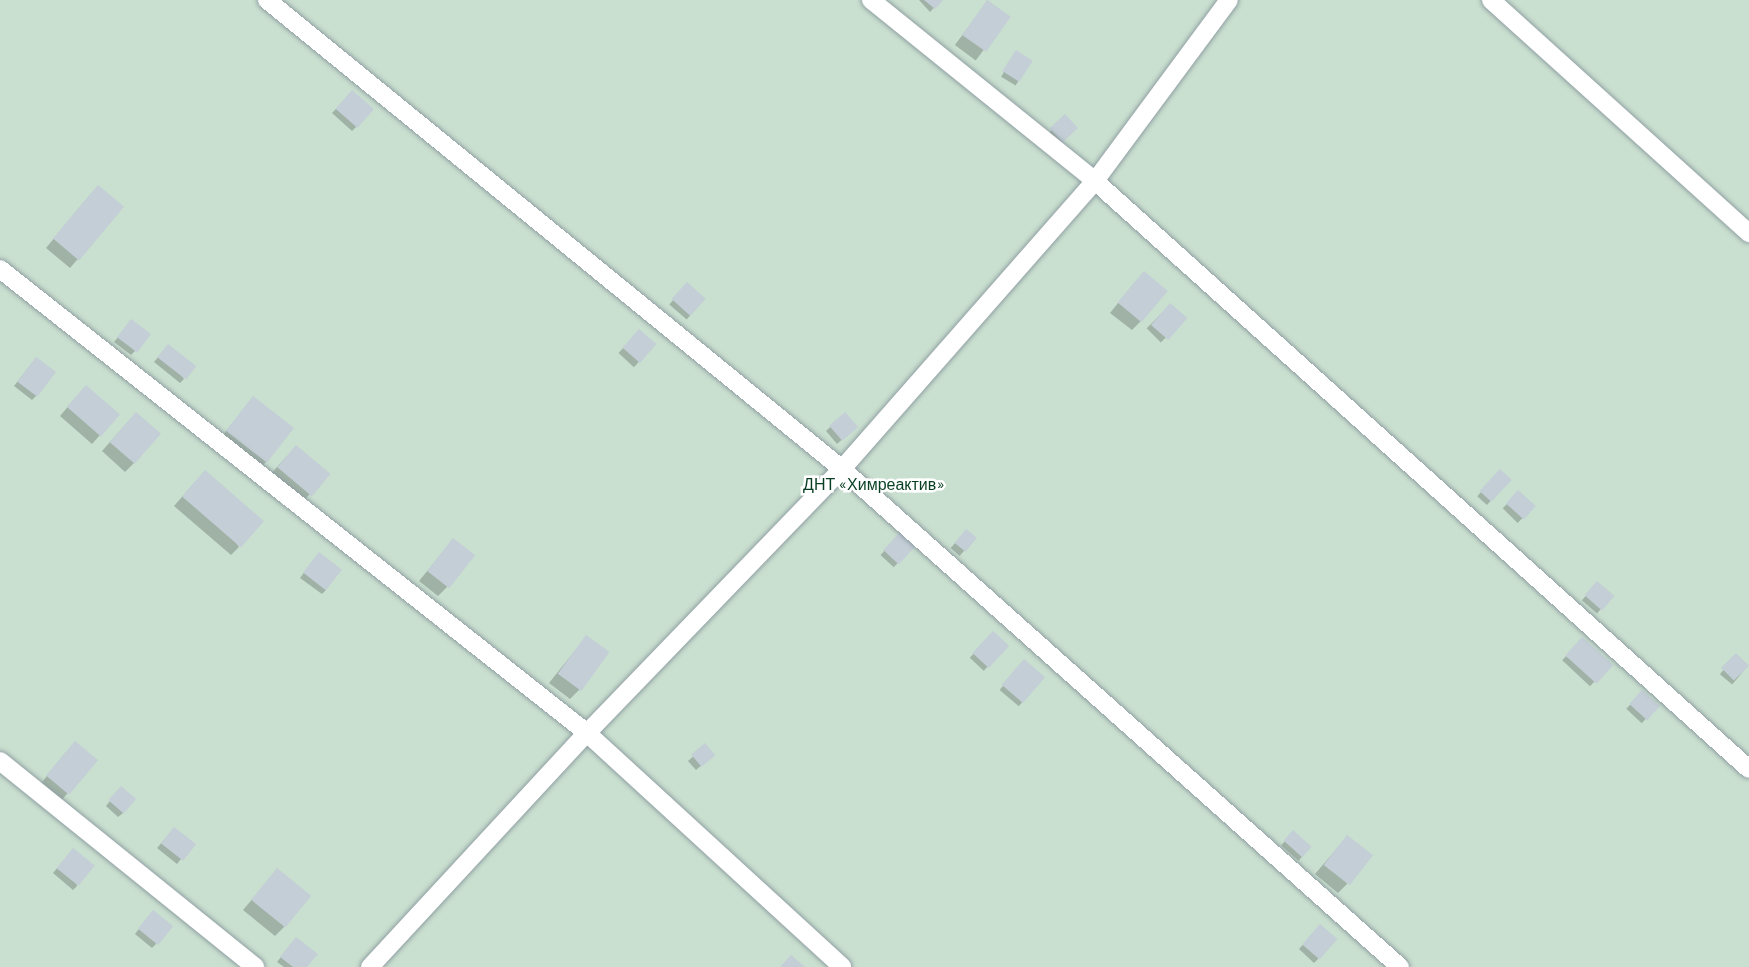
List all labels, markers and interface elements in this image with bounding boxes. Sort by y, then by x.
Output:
park label: ДНТ «Химреактив» [803,474,945,494]

